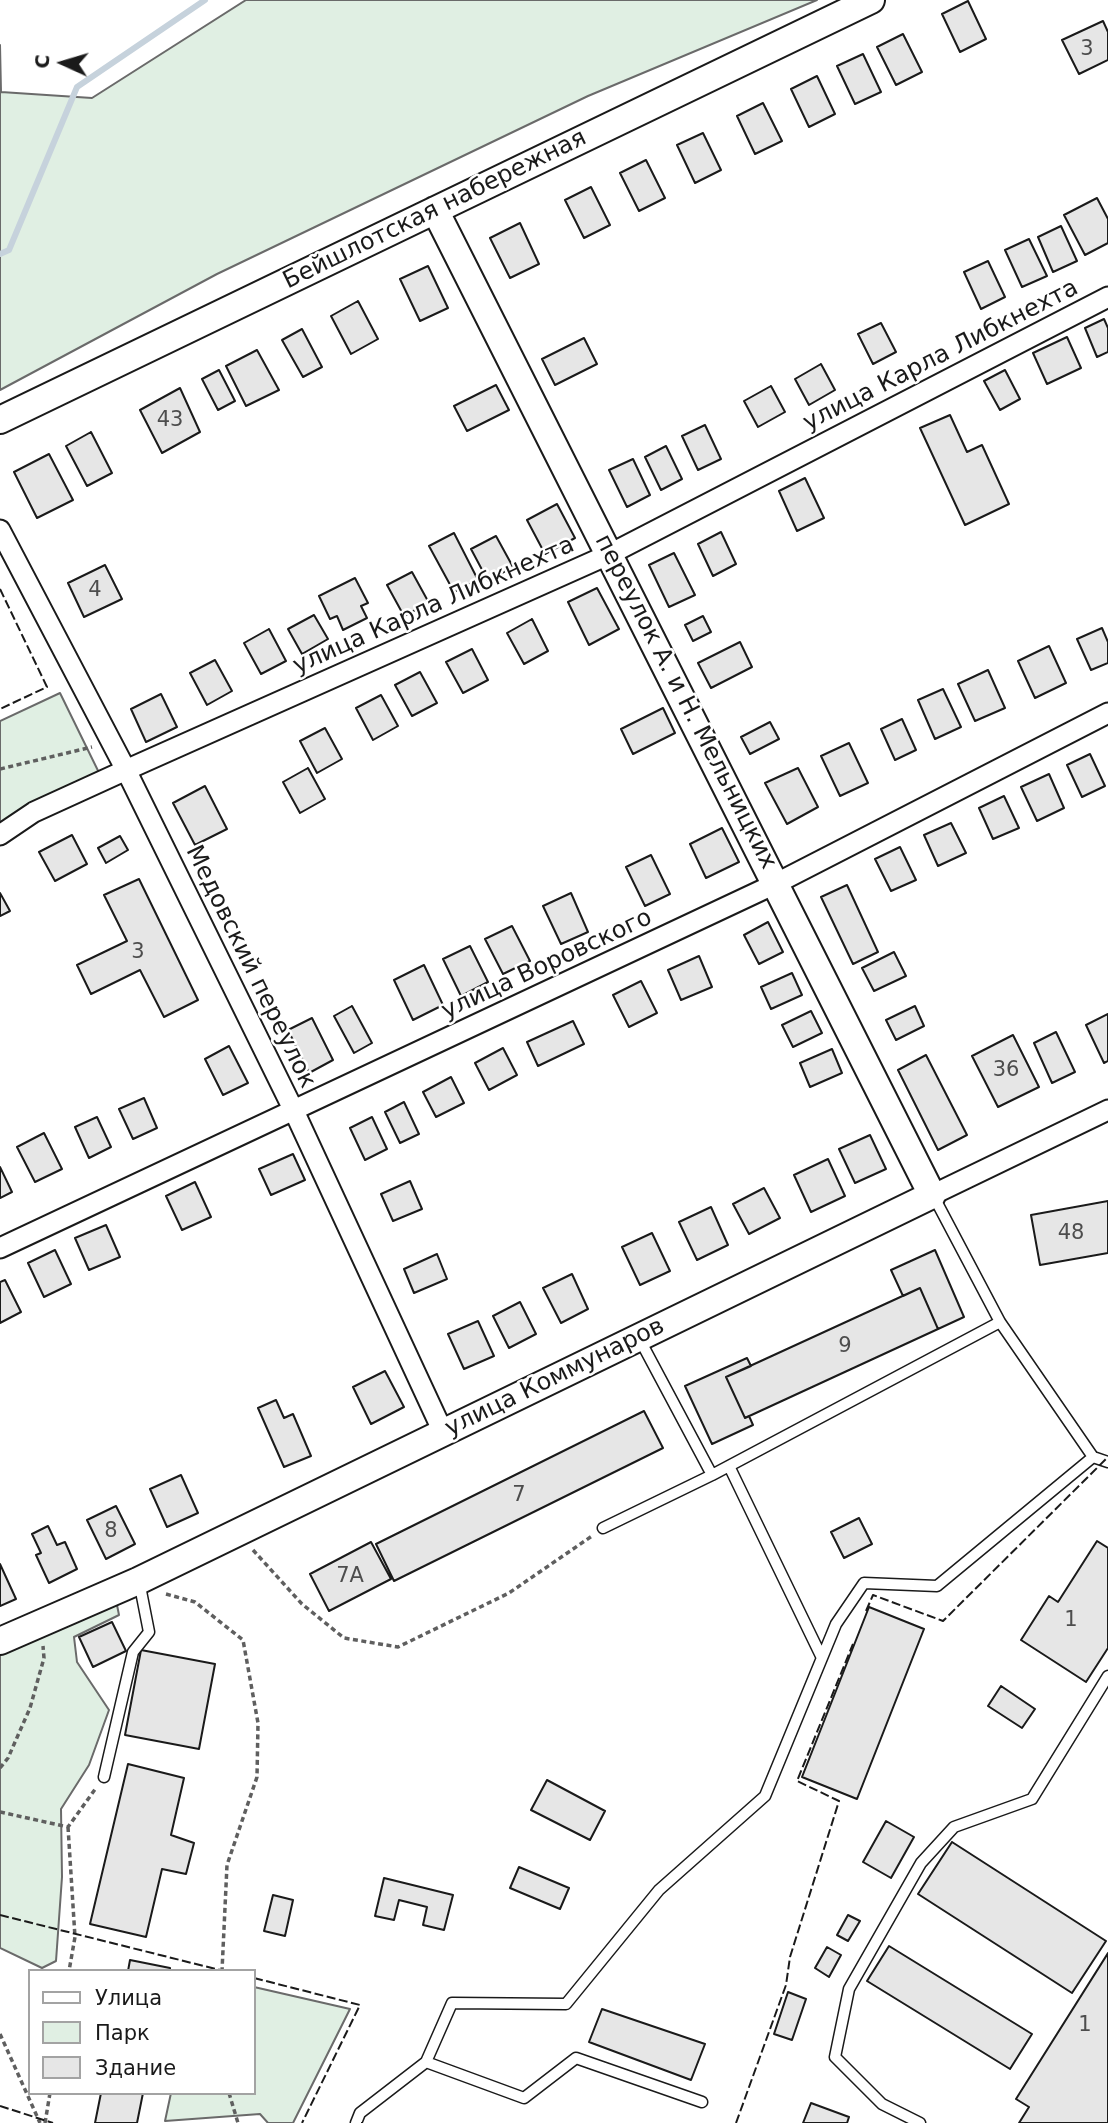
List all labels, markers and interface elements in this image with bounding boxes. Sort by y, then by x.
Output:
north arrow [28,28,98,98]
house number: 3 [1080,37,1094,63]
text: С [31,54,54,69]
street label: Бейшлотская набережная [279,124,591,296]
street label: улица Карла Либкнехта [799,274,1083,438]
house number: 43 [157,408,183,434]
street label: переулок А. и Н. Мельницких [588,530,782,874]
street label: улица Карла Либкнехта [289,531,579,681]
house number: 4 [88,578,102,604]
street label: Медовский переулок [179,841,321,1093]
street label: улица Воровского [437,904,657,1026]
house number: 3 [131,940,145,966]
house number: 36 [993,1058,1019,1084]
house number: 48 [1058,1221,1084,1247]
street label: улица Коммунаров [441,1312,669,1444]
house number: 9 [838,1334,852,1360]
house number: 7 [512,1483,526,1509]
house number: 8 [104,1519,118,1545]
house number: 7А [336,1564,364,1590]
house number: 1 [1064,1608,1078,1634]
legend [28,1969,256,2095]
text: Улица [95,1986,162,2010]
house number: 1 [1078,2013,1092,2039]
text: Парк [95,2021,150,2045]
text: Здание [95,2056,176,2080]

